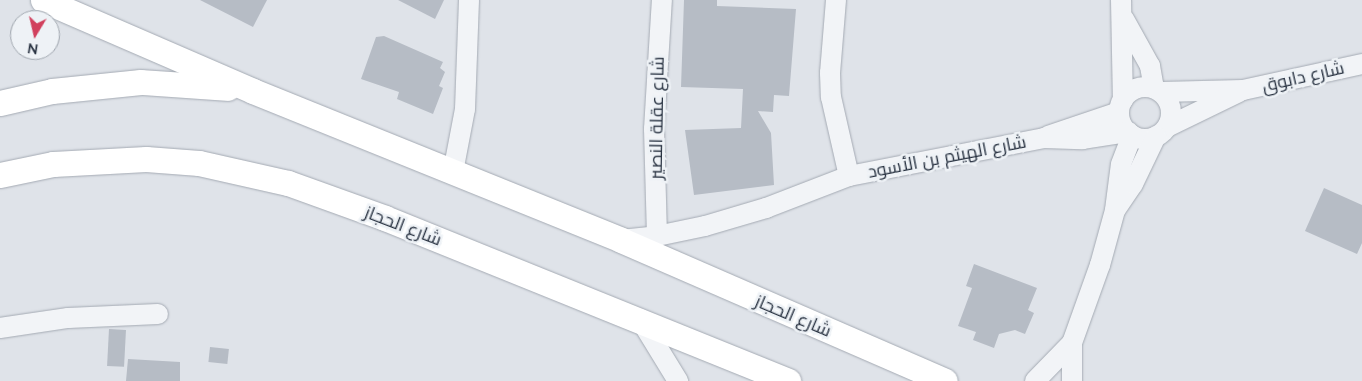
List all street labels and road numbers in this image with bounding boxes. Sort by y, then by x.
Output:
street label: شارع عقلة النصير [645,56,669,180]
street label: شارع دابوق [1260,57,1346,97]
street label: شارع الهيثم بن الأسود [866,131,1028,183]
street label: شارع الحجاز [361,201,445,251]
street label: شارع الحجاز [751,290,835,342]

